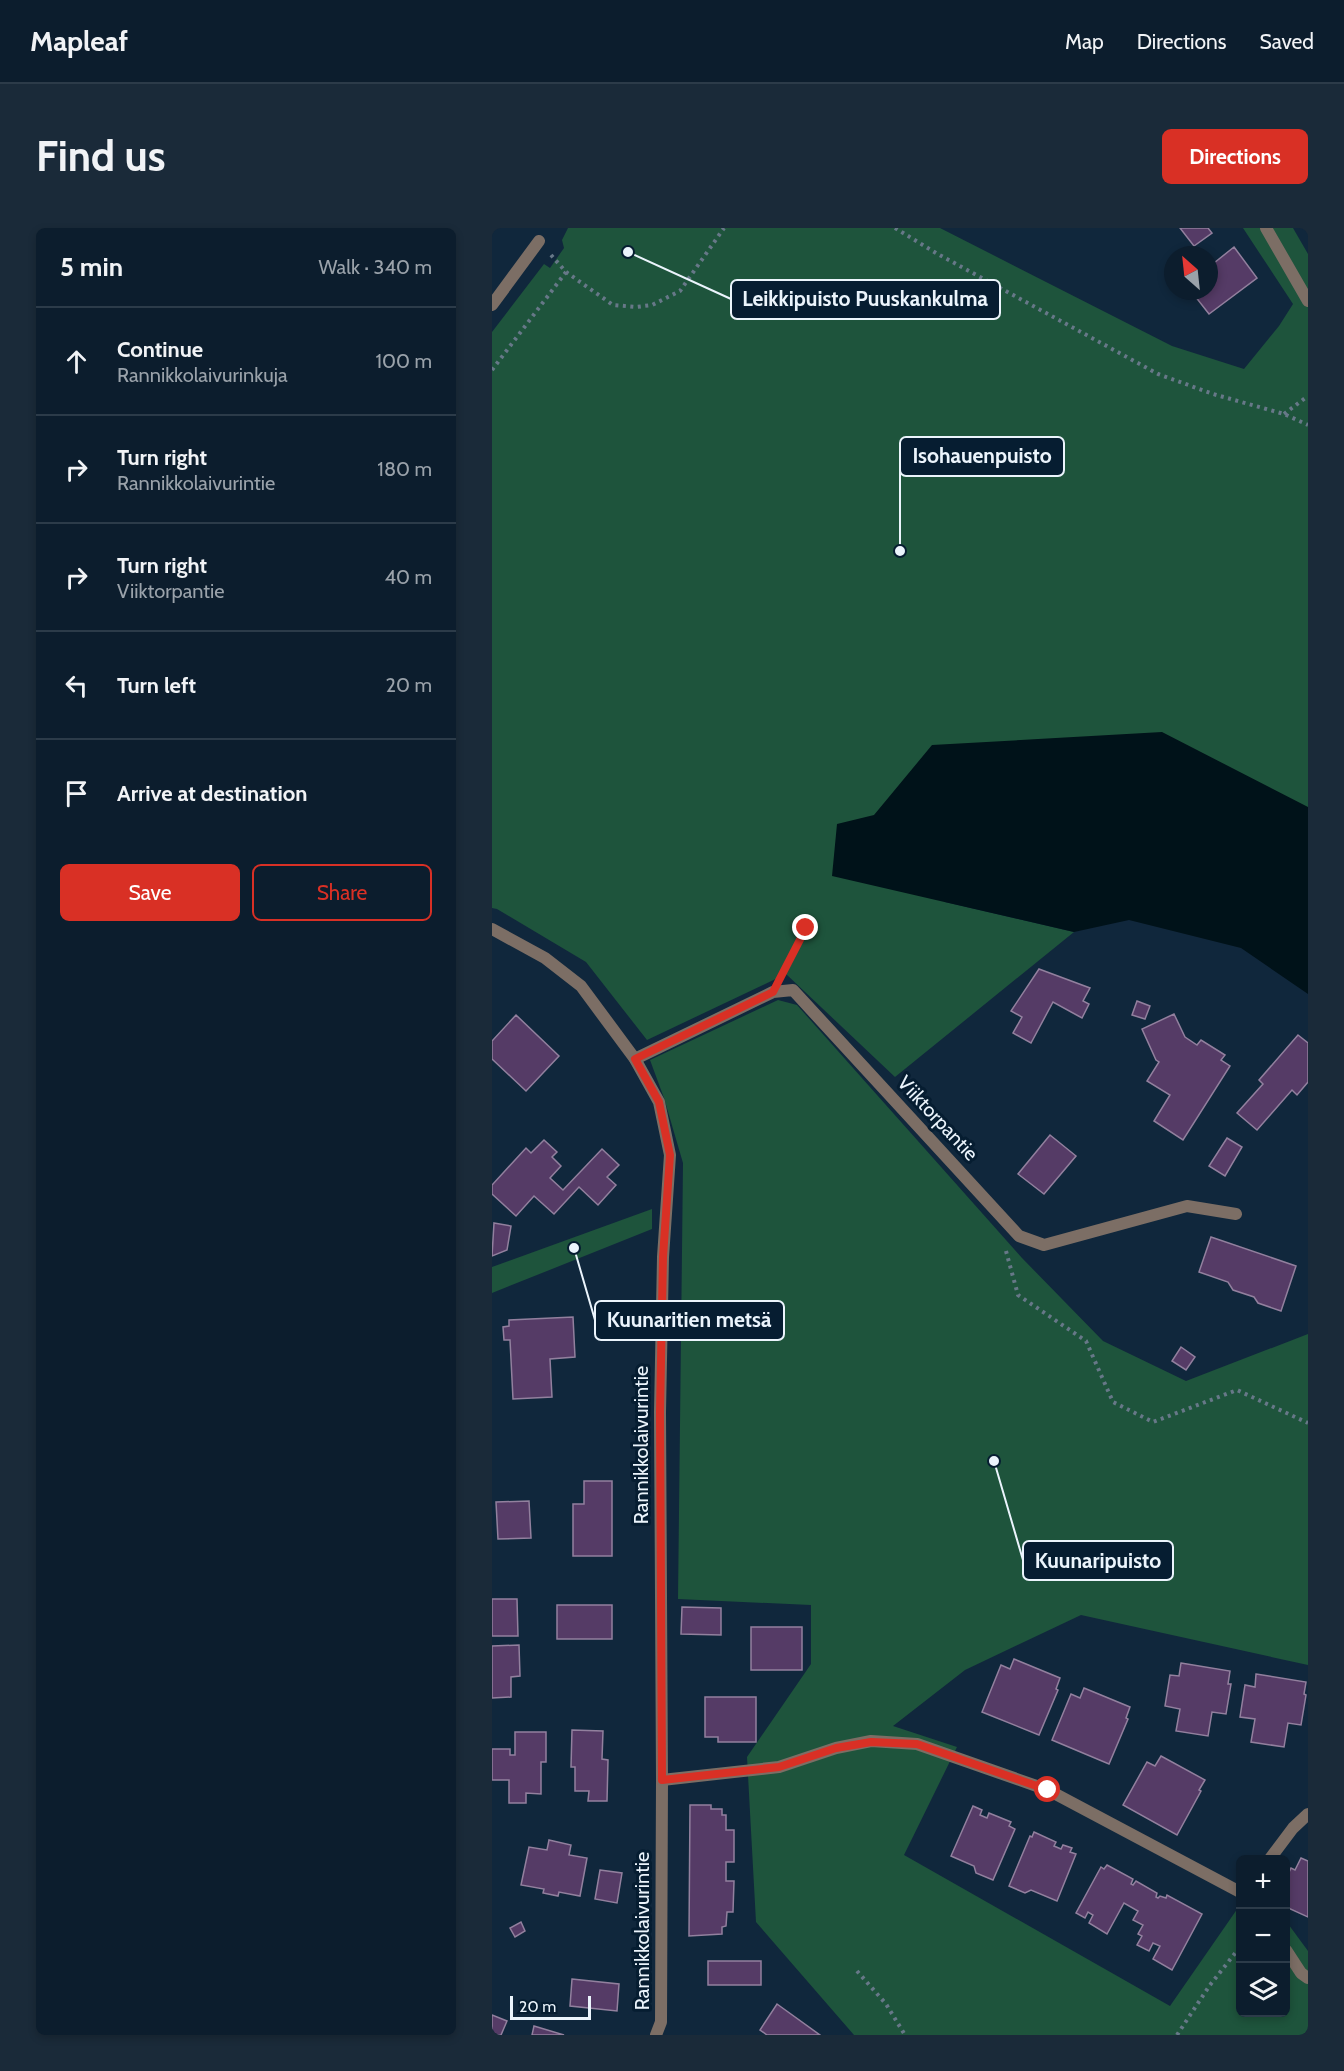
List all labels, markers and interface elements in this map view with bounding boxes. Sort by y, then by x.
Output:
text: Mapleaf [30,24,128,58]
text: Map [1065,29,1104,54]
text: Directions [1137,29,1226,54]
text: Saved [1259,29,1314,54]
button: Directions [1162,129,1308,184]
text: Find us [36,130,165,182]
north arrow [1164,246,1218,300]
text: 5 min [60,251,123,283]
text: Walk · 340 m [318,255,432,279]
callout: Leikkipuisto Puuskankulma [731,280,1000,319]
text: Leikkipuisto Puuskankulma [742,286,988,311]
text: Continue [117,336,203,363]
icon: ahead [60,345,93,378]
text: 100 m [376,349,432,373]
text: Rannikkolaivurinkuja [117,363,288,387]
callout: Isohauenpuisto [900,437,1064,476]
text: Isohauenpuisto [912,443,1052,468]
text: Turn right [117,444,207,471]
icon: right [60,453,93,486]
text: 180 m [377,457,432,481]
text: Rannikkolaivurintie [117,471,275,495]
text: Turn right [117,552,207,579]
icon: right [60,561,93,594]
text: 40 m [384,565,432,589]
text: Viiktorpantie [117,579,224,603]
icon: left [60,669,93,702]
text: Turn left [117,672,196,699]
text: 20 m [386,673,432,697]
icon: arrive [60,777,93,810]
text: Arrive at destination [117,780,307,807]
button: Save [60,864,240,921]
button: Share [252,864,432,921]
route end [792,914,818,940]
street label: Viiktorpantie [893,1071,983,1165]
callout: Kuunaritien metsä [595,1301,784,1340]
text: Kuunaritien metsä [607,1307,772,1332]
street label: Rannikkolaivurintie [629,1366,653,1524]
callout: Kuunaripuisto [1023,1541,1173,1580]
text: Kuunaripuisto [1035,1548,1161,1573]
route start [1034,1776,1060,1802]
street label: Rannikkolaivurintie [630,1852,654,2010]
map controls [1236,1855,1290,2017]
button: + [1236,1855,1290,1909]
button: − [1236,1909,1290,1963]
button: layers [1236,1963,1290,2017]
scale bar [510,1993,591,2020]
text: 20 m [519,1997,556,2016]

